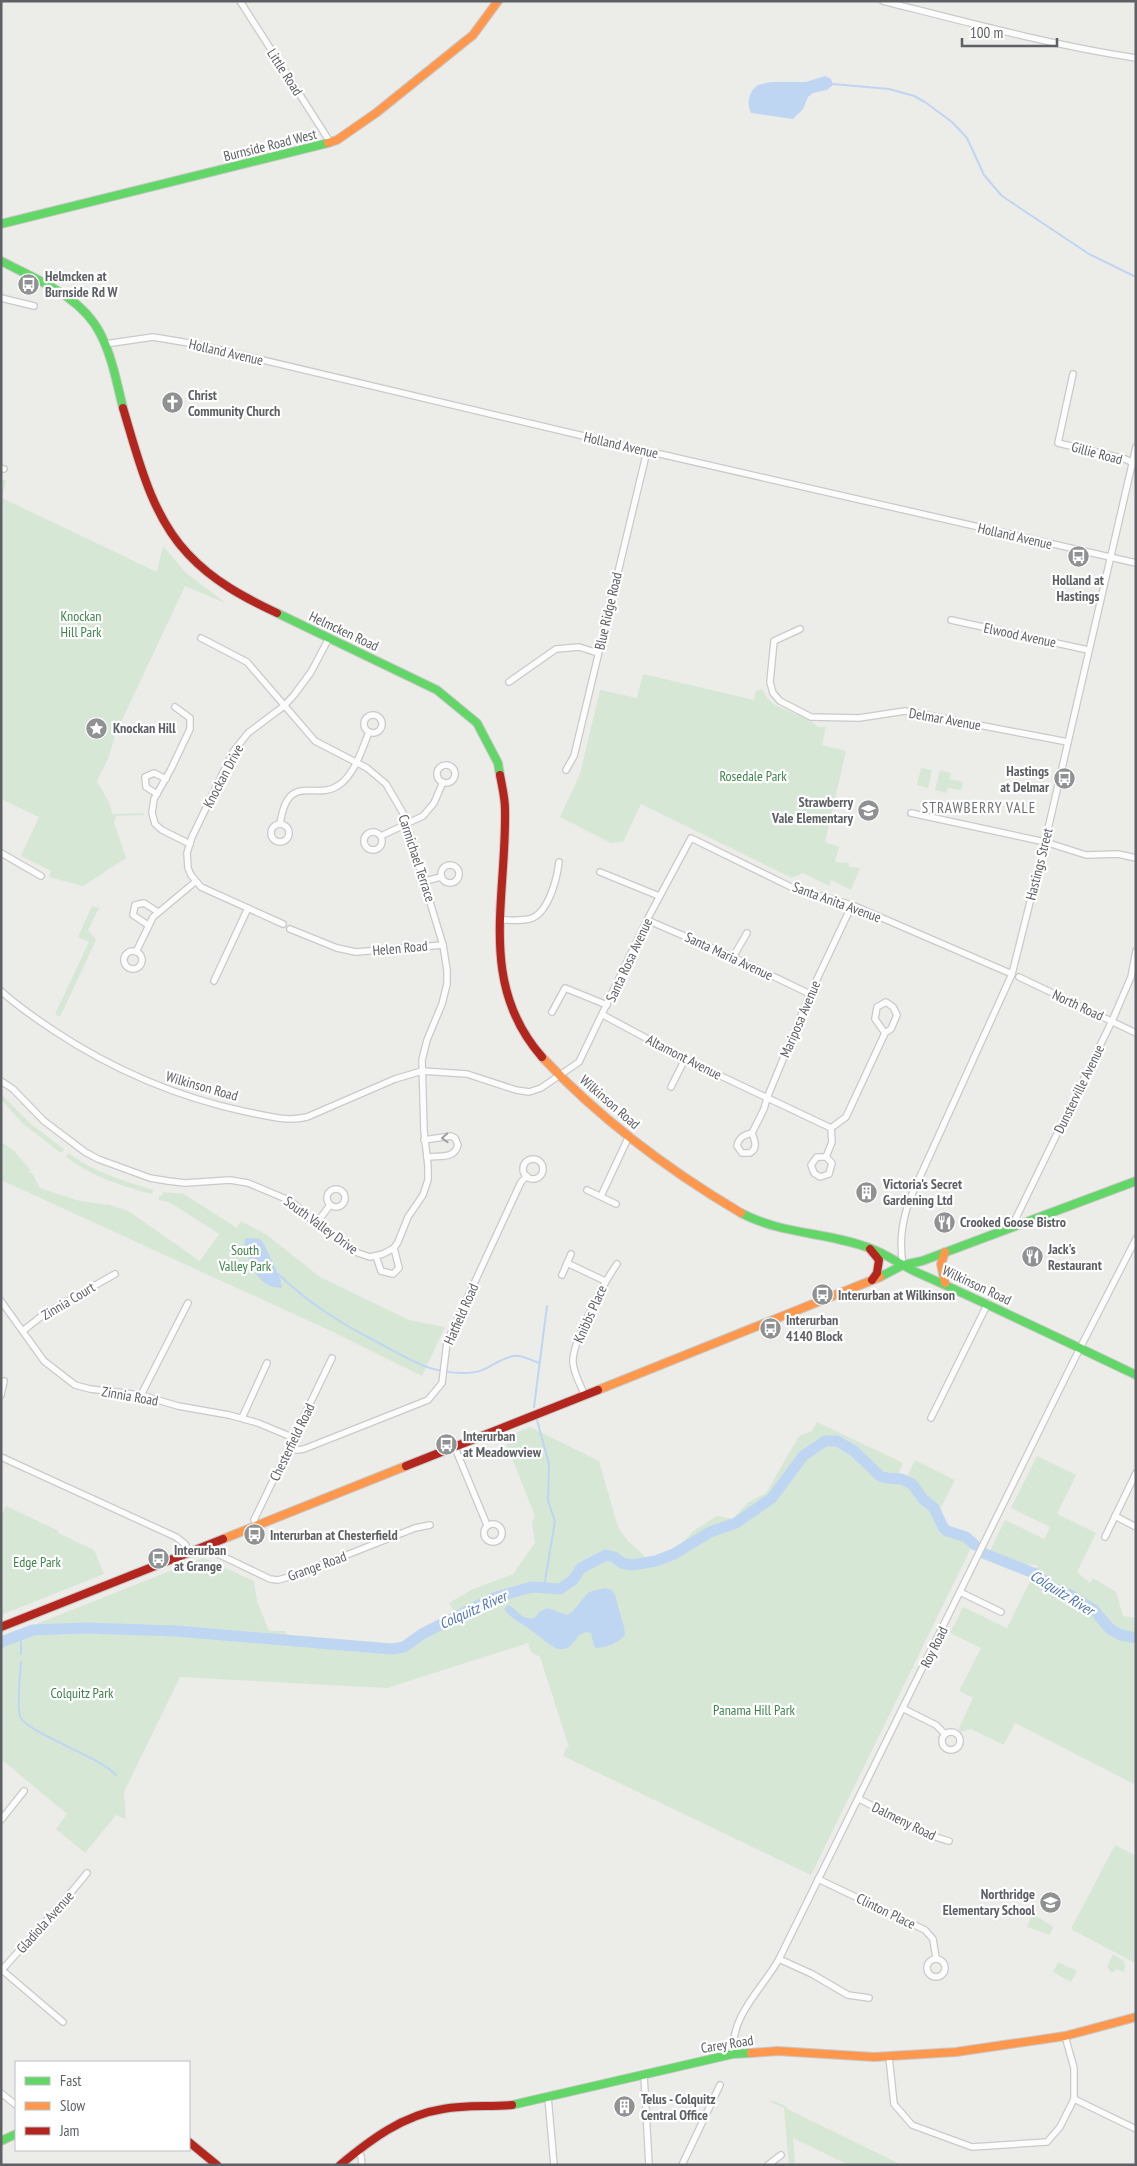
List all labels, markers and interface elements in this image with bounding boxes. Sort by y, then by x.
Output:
scale bar [962,15,1057,47]
text: 100 m [970,23,1003,42]
street label: Little Road [263,45,307,99]
street label: Burnside Road West [222,125,318,165]
place label: Helmcken at Burnside Rd W [45,267,118,301]
bus stop icon: Helmcken at Burnside Rd W [17,272,41,296]
street label: Holland Avenue [187,335,265,369]
place label: Christ Community Church [188,386,280,420]
church icon: Christ Community Church [160,391,184,415]
street label: Holland Avenue [582,428,660,462]
street label: Gillie Road [1069,438,1125,468]
street label: Holland Avenue [976,519,1054,553]
bus stop icon: Holland at Hastings [1066,545,1090,569]
street label: Blue Ridge Road [590,570,626,652]
place label: Holland at Hastings [1052,571,1104,605]
park label: Knockan Hill Park [61,607,102,641]
street label: Helmcken Road [306,607,382,655]
street label: Elwood Avenue [982,619,1058,651]
street label: Delmar Avenue [908,704,983,734]
place icon: Knockan Hill [85,716,109,740]
place label: Knockan Hill [113,719,176,737]
street label: Knockan Drive [199,741,247,811]
place label: Hastings at Delmar [1000,762,1050,796]
park label: Rosedale Park [719,767,787,785]
bus stop icon: Hastings at Delmar [1053,767,1077,791]
place label: Strawberry Vale Elementary [771,793,853,827]
school or university icon: Strawberry Vale Elementary [857,798,881,822]
district label: STRAWBERRY VALE [922,798,1036,817]
street label: Carmichael Terrace [394,812,440,904]
street label: Hastings Street [1021,826,1057,902]
street label: Santa Anita Avenue [790,878,884,926]
street label: Santa Rosa Avenue [602,915,656,1005]
street label: Santa Maria Avenue [682,928,776,984]
street label: Helen Road [372,937,428,959]
street label: Mariposa Avenue [776,978,824,1060]
street label: North Road [1049,985,1107,1025]
street label: Altamont Avenue [643,1030,725,1084]
street label: Dunsterville Avenue [1050,1042,1108,1136]
street label: Wilkinson Road [164,1067,240,1105]
street label: Wilkinson Road [576,1071,644,1133]
one-way arrow [440,1132,448,1143]
place label: Victoria's Secret Gardening Ltd [882,1175,962,1209]
building icon: Victoria's Secret Gardening Ltd [855,1180,879,1204]
street label: South Valley Drive [280,1192,362,1258]
restaurant icon: Crooked Goose Bistro [932,1210,956,1234]
place label: Crooked Goose Bistro [960,1213,1066,1231]
place label: Jack's Restaurant [1047,1240,1102,1274]
park label: South Valley Park [218,1241,272,1275]
restaurant icon: Jack's Restaurant [1020,1245,1044,1269]
street label: Wilkinson Road [940,1261,1014,1309]
street label: Zinnia Court [38,1278,98,1324]
street label: Hatfield Road [440,1281,482,1347]
street label: Knibbs Place [569,1282,611,1346]
bus stop icon: Interurban at Wilkinson [810,1283,834,1307]
place label: Interurban at Wilkinson [838,1286,955,1304]
place label: Interurban 4140 Block [786,1311,843,1345]
bus stop icon: Interurban 4140 Block [758,1316,782,1340]
street label: Zinnia Road [100,1382,160,1410]
street label: Chesterfield Road [265,1400,319,1484]
place label: Interurban at Meadowview [463,1427,542,1461]
bus stop icon: Interurban at Meadowview [435,1432,459,1456]
bus stop icon: Interurban at Chesterfield [242,1523,266,1547]
place label: Interurban at Chesterfield [270,1526,398,1544]
place label: Interurban at Grange [174,1541,226,1575]
bus stop icon: Interurban at Grange [146,1546,170,1570]
street label: Grange Road [285,1547,349,1585]
park label: Edge Park [13,1553,61,1571]
water label: Colquitz River [1027,1566,1099,1621]
water label: Colquitz River [436,1586,511,1633]
street label: Roy Road [916,1623,952,1671]
park label: Colquitz Park [51,1684,114,1702]
park label: Panama Hill Park [713,1701,795,1719]
street label: Dalmeny Road [869,1798,939,1844]
place label: Northridge Elementary School [943,1885,1036,1919]
street label: Gladiola Avenue [12,1887,78,1957]
street label: Clinton Place [854,1889,919,1933]
school or university icon: Northridge Elementary School [1039,1890,1063,1914]
street label: Carey Road [699,2031,755,2057]
legend [15,2061,190,2151]
text: Fast [60,2071,81,2090]
place label: Telus - Colquitz Central Office [641,2090,716,2124]
building icon: Telus - Colquitz Central Office [613,2095,637,2119]
text: Slow [60,2096,85,2115]
text: Jam [59,2121,79,2140]

